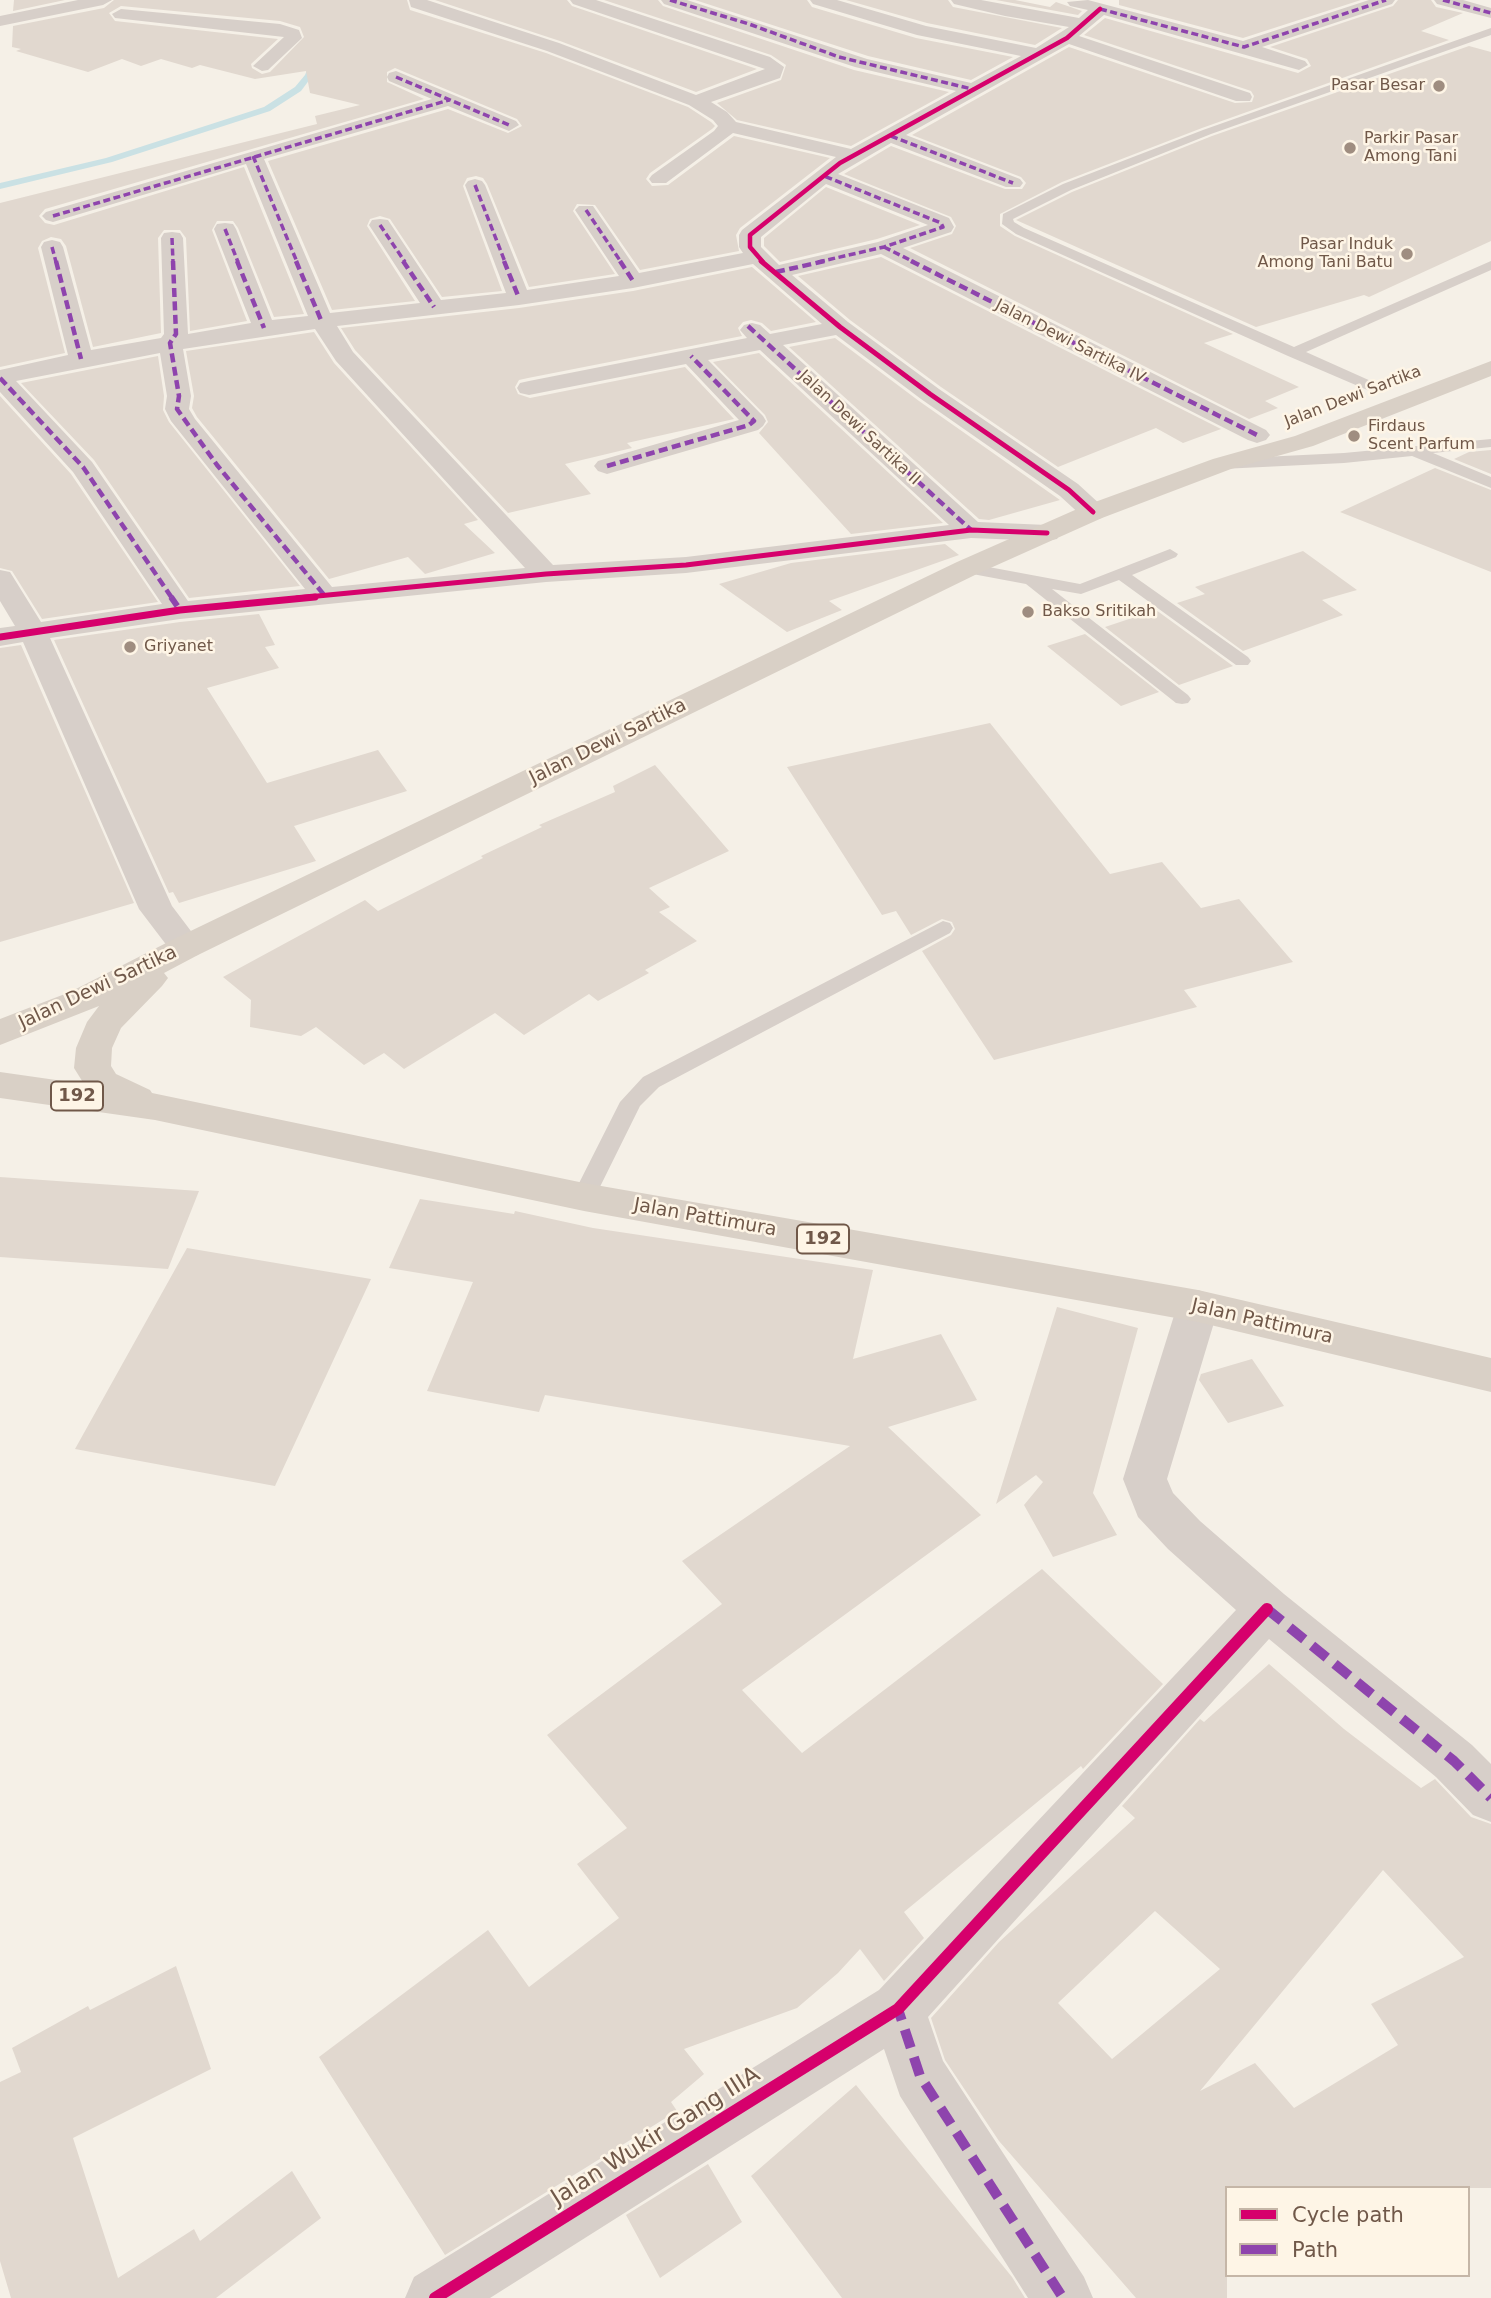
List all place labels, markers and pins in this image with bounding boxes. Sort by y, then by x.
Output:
place label: Pasar Besar [1331,76,1425,96]
marker: Pasar Besar [1431,78,1447,94]
place label: Parkir Pasar Among Tani [1364,129,1458,167]
marker: Parkir Pasar Among Tani [1342,140,1358,156]
place label: Pasar Induk Among Tani Batu [1258,235,1393,273]
marker: Pasar Induk Among Tani Batu [1399,246,1415,262]
place label: Firdaus Scent Parfum [1368,417,1475,455]
marker: Firdaus Scent Parfum [1346,428,1362,444]
place label: Bakso Sritikah [1042,602,1156,622]
marker: Bakso Sritikah [1020,604,1036,620]
place label: Griyanet [144,637,213,657]
marker: Griyanet [122,639,138,655]

